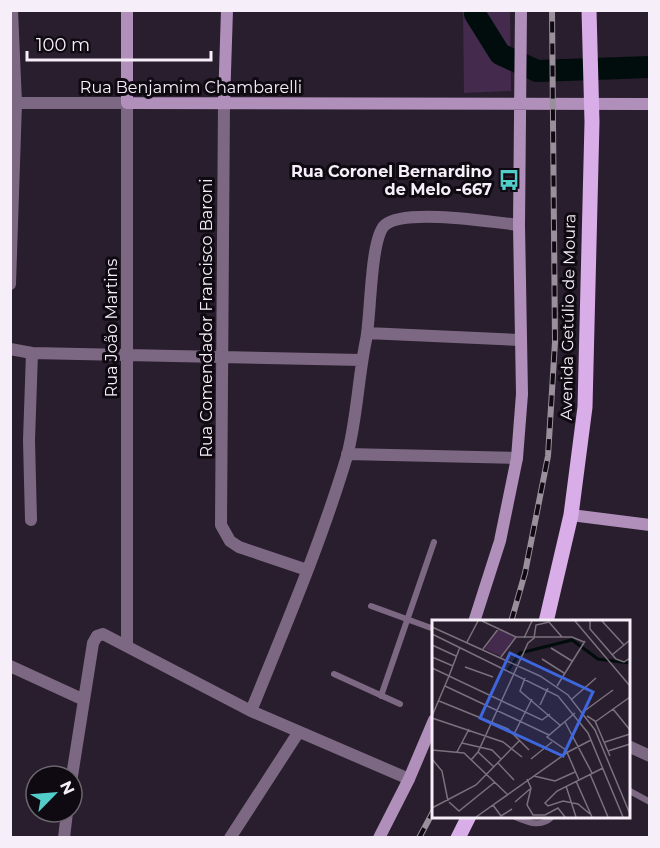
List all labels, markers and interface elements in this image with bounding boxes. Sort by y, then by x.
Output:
scale bar [27,24,212,62]
text: 100 m [36,34,90,56]
street label: Rua Benjamim Chambarelli [80,78,302,97]
place label: Rua Coronel Bernardino de Melo -667 [291,162,492,199]
bus stop icon: Rua Coronel Bernardino de Melo -667 [497,168,521,192]
street label: Rua Comendador Francisco Baroni [197,178,216,458]
street label: Avenida Getúlio de Moura [557,213,579,421]
street label: Rua João Martins [102,259,121,397]
inset map [432,620,630,818]
north arrow [24,764,84,824]
text: N [56,778,78,798]

